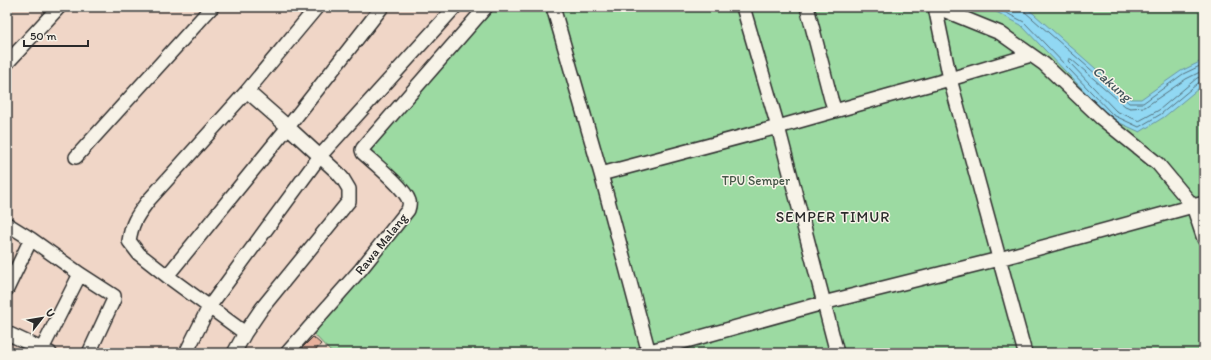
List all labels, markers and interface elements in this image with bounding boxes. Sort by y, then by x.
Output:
scale bar [24,22,88,48]
text: 50 m [30,29,56,43]
water label: Cakung [1089,63,1136,107]
park label: TPU Semper [722,173,791,188]
district label: SEMPER TIMUR [776,208,890,226]
street label: Rawa Malang [352,210,410,278]
north arrow [22,298,62,338]
text: U [43,307,58,320]

